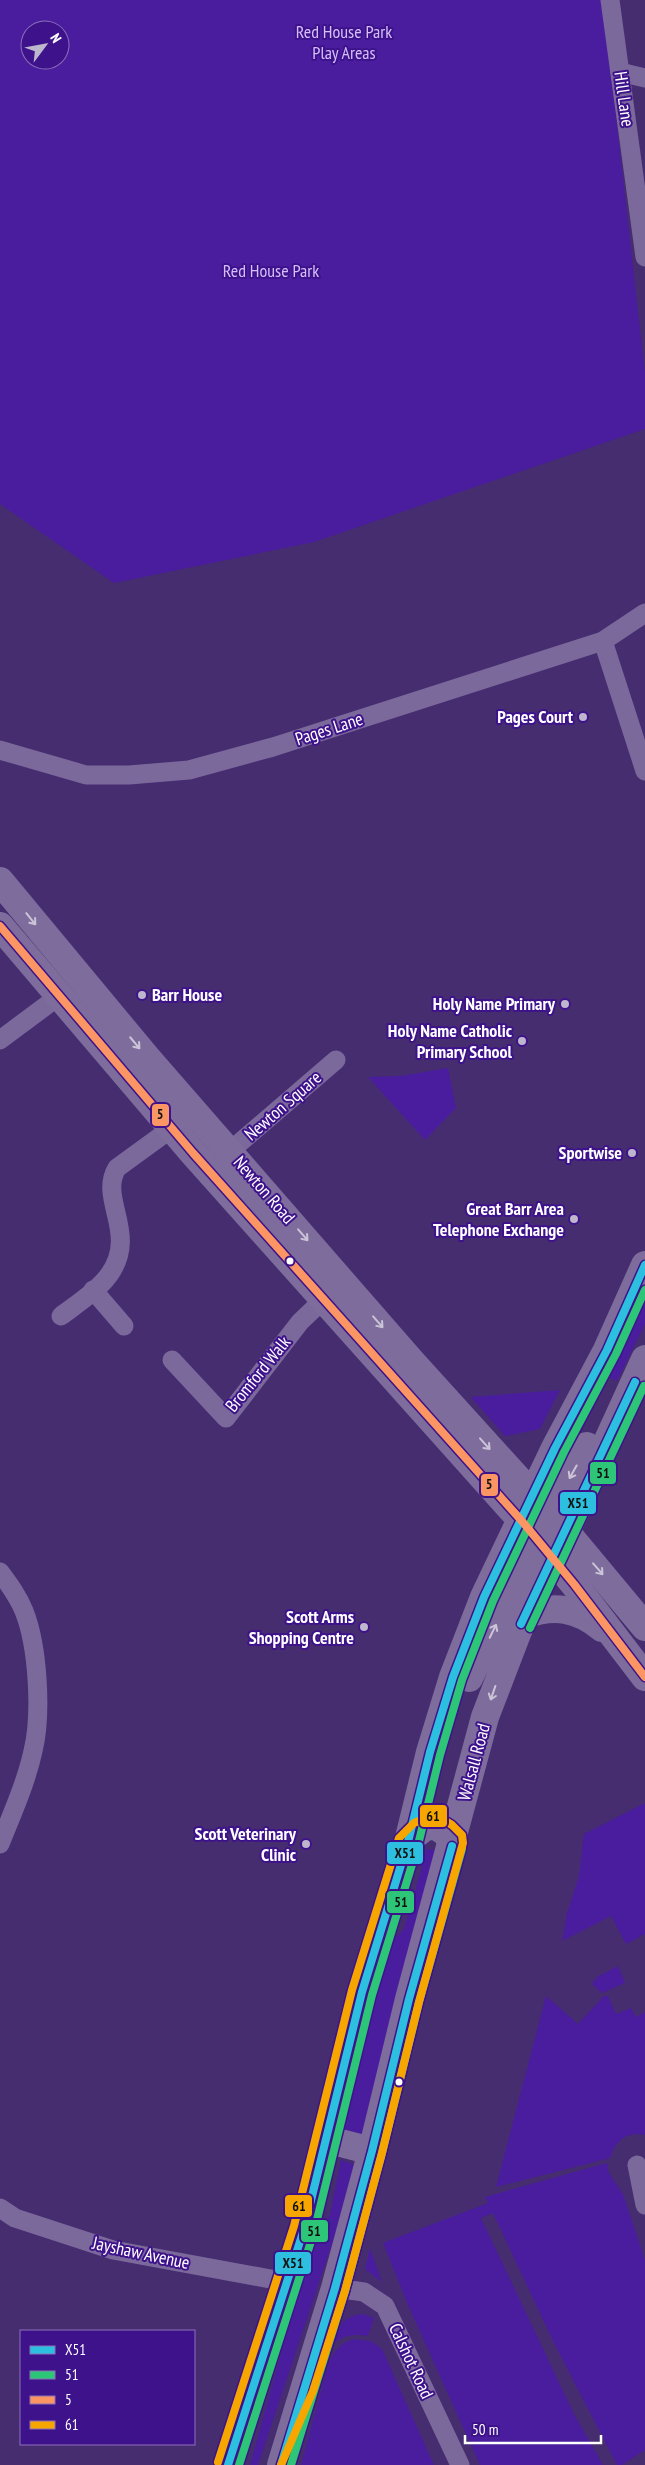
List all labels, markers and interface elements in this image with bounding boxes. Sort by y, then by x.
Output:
north arrow [20,20,70,70]
park label: Red House Park Play Areas [296,20,392,64]
text: N [46,30,66,46]
street label: Hill Lane [609,70,640,128]
park label: Red House Park [223,259,319,282]
place label: Pages Court [497,705,574,728]
street label: Pages Lane [292,707,366,750]
marker: Pages Court [577,711,589,723]
one-way arrow [25,912,36,925]
place label: Barr House [152,983,222,1006]
marker: Barr House [136,989,148,1001]
place label: Holy Name Primary [433,992,556,1015]
marker: Holy Name Primary [559,998,571,1010]
place label: Holy Name Catholic Primary School [388,1019,513,1063]
marker: Holy Name Catholic Primary School [516,1035,528,1047]
one-way arrow [129,1037,141,1050]
street label: Newton Square [239,1066,326,1145]
line badge: 5 [151,1103,170,1127]
text: 5 [157,1105,163,1123]
place label: Sportwise [559,1141,622,1164]
marker: Sportwise [626,1147,638,1159]
street label: Newton Road [229,1151,300,1228]
place label: Great Barr Area Telephone Exchange [433,1197,564,1241]
marker: Great Barr Area Telephone Exchange [568,1213,580,1225]
one-way arrow [297,1229,309,1242]
unlabelled marker [285,1256,295,1266]
one-way arrow [372,1315,383,1328]
street label: Bromford Walk [220,1331,295,1416]
one-way arrow [479,1438,490,1451]
line badge: 51 [589,1461,617,1485]
one-way arrow [568,1464,577,1479]
text: 51 [596,1464,610,1482]
line badge: 5 [480,1473,499,1497]
text: 5 [486,1475,492,1493]
line badge: X51 [559,1491,597,1515]
text: X51 [568,1494,588,1512]
one-way arrow [592,1563,603,1576]
place label: Scott Arms Shopping Centre [249,1605,354,1649]
marker: Scott Arms Shopping Centre [358,1621,370,1633]
one-way arrow [489,1624,498,1639]
one-way arrow [488,1684,498,1700]
street label: Walsall Road [452,1721,495,1803]
line badge: 61 [419,1804,448,1828]
text: 61 [426,1807,440,1825]
place label: Scott Veterinary Clinic [195,1822,297,1866]
marker: Scott Veterinary Clinic [300,1838,312,1850]
line badge: X51 [386,1841,424,1865]
text: X51 [395,1844,415,1862]
line badge: 51 [386,1890,415,1914]
text: 51 [394,1893,408,1911]
unlabelled marker [394,2077,404,2087]
line badge: 61 [284,2194,313,2218]
text: 61 [292,2197,306,2215]
line badge: 51 [300,2219,329,2243]
text: 51 [307,2222,321,2240]
street label: Jayshaw Avenue [89,2231,192,2274]
line badge: X51 [274,2251,312,2275]
text: X51 [283,2254,303,2272]
street label: Calshot Road [384,2319,439,2402]
legend [20,2330,195,2445]
text: X51 [65,2340,86,2359]
text: 51 [65,2365,79,2384]
text: 5 [65,2390,72,2409]
scale bar [465,2412,601,2444]
text: 61 [65,2415,79,2434]
text: 50 m [472,2420,498,2439]

